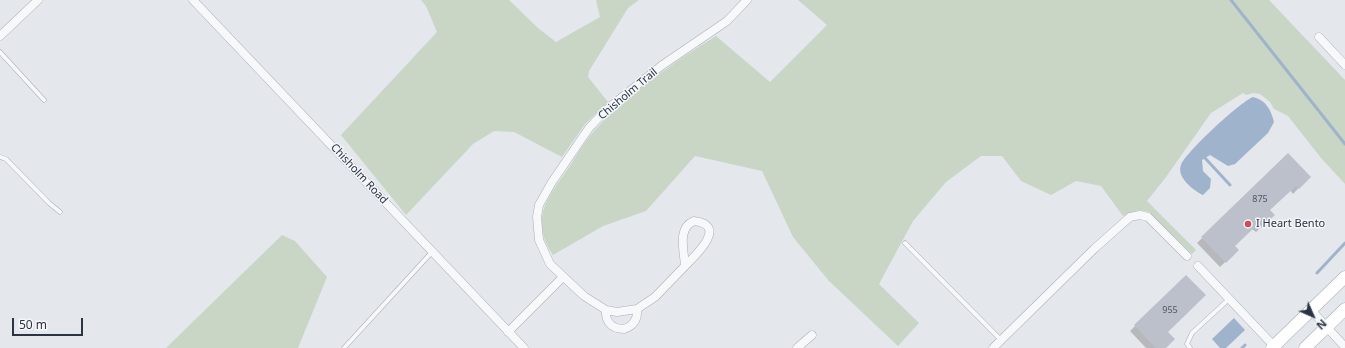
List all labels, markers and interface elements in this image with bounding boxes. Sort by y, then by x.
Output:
street label: Chisholm Trail [596,65,660,123]
street label: Chisholm Road [328,141,390,207]
house number: 875 [1252,194,1268,204]
place label: I Heart Bento [1256,217,1325,231]
marker: I Heart Bento [1243,219,1253,229]
north arrow [1293,296,1333,336]
house number: 955 [1162,305,1178,315]
scale bar [14,310,85,336]
text: 50 m [19,316,47,333]
text: N [1313,316,1330,333]

